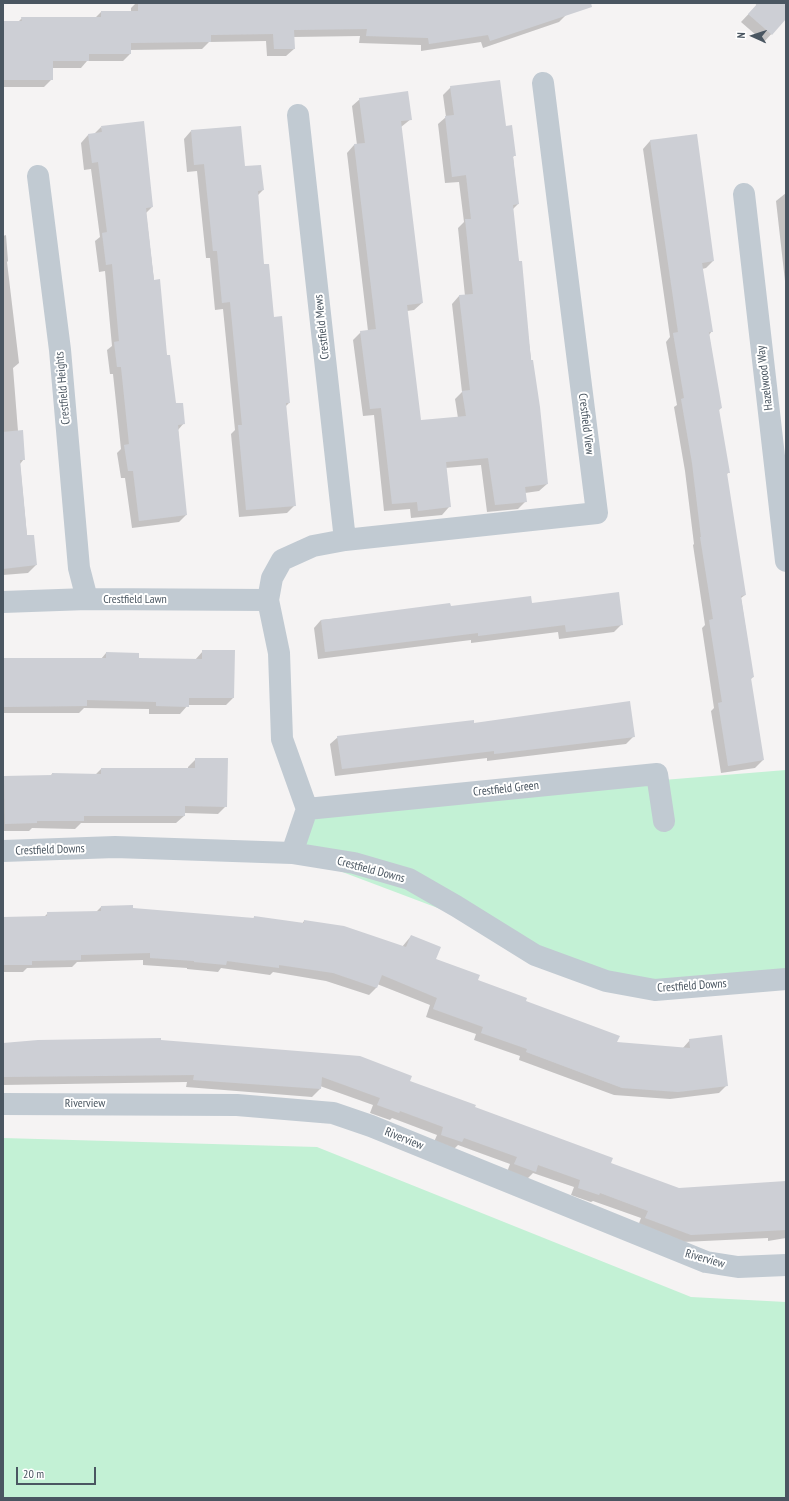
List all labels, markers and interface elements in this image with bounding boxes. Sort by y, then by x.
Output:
north arrow [733,16,773,56]
text: N [734,32,748,39]
street label: Crestfield Mews [311,294,333,360]
street label: Hazelwood Way [754,345,776,411]
street label: Crestfield Heights [53,351,73,425]
street label: Crestfield View [575,392,597,456]
street label: Crestfield Lawn [103,593,167,607]
street label: Crestfield Green [472,778,540,800]
street label: Crestfield Downs [15,842,85,858]
street label: Crestfield Downs [336,854,406,886]
street label: Crestfield Downs [657,976,727,996]
street label: Riverview [65,1097,105,1111]
street label: Riverview [383,1125,425,1153]
street label: Riverview [684,1247,726,1271]
scale bar [18,1459,98,1485]
text: 20 m [23,1466,44,1481]

